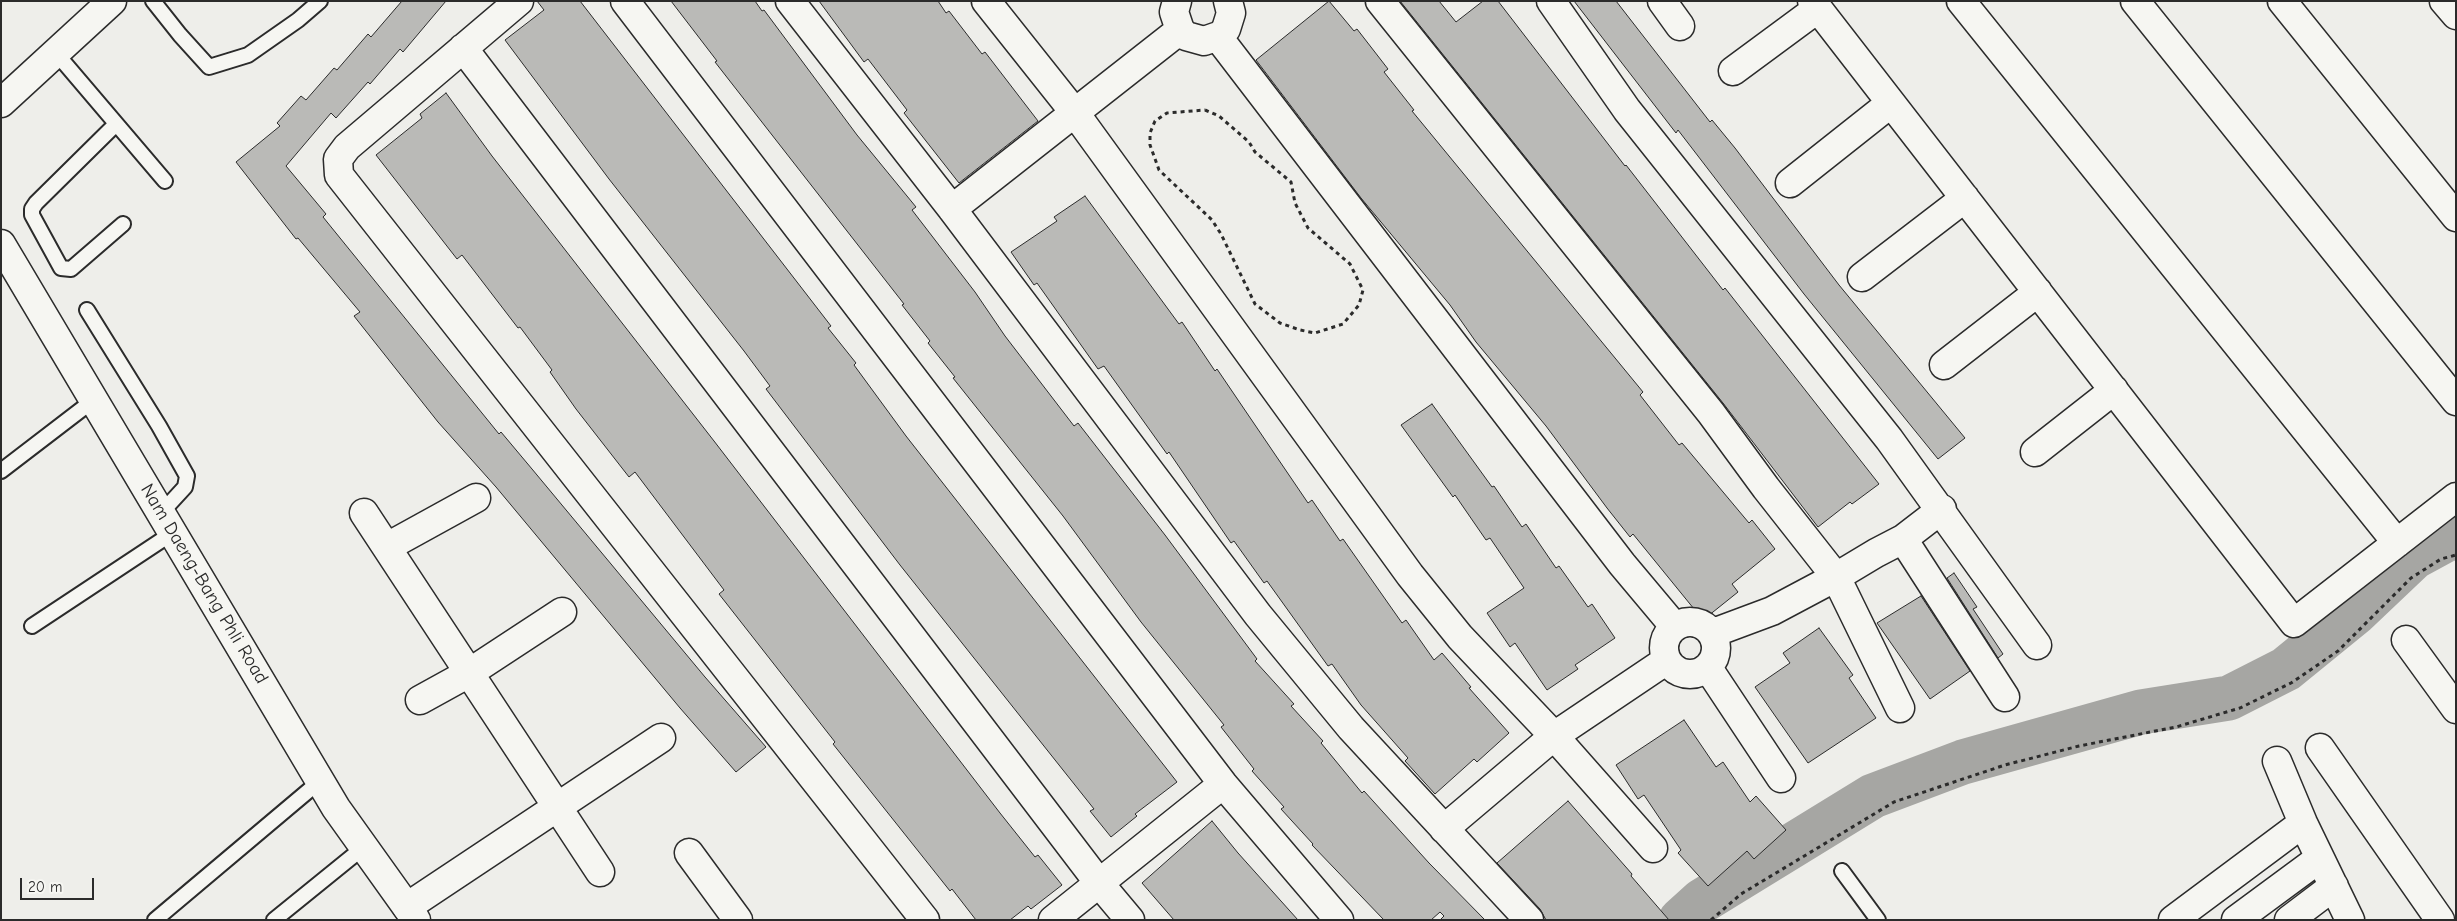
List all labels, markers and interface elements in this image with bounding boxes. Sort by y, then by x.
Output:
street label: Nam Daeng-Bang Phli Road [135,480,273,688]
scale bar [22,868,96,900]
text: 20 m [28,878,62,896]

